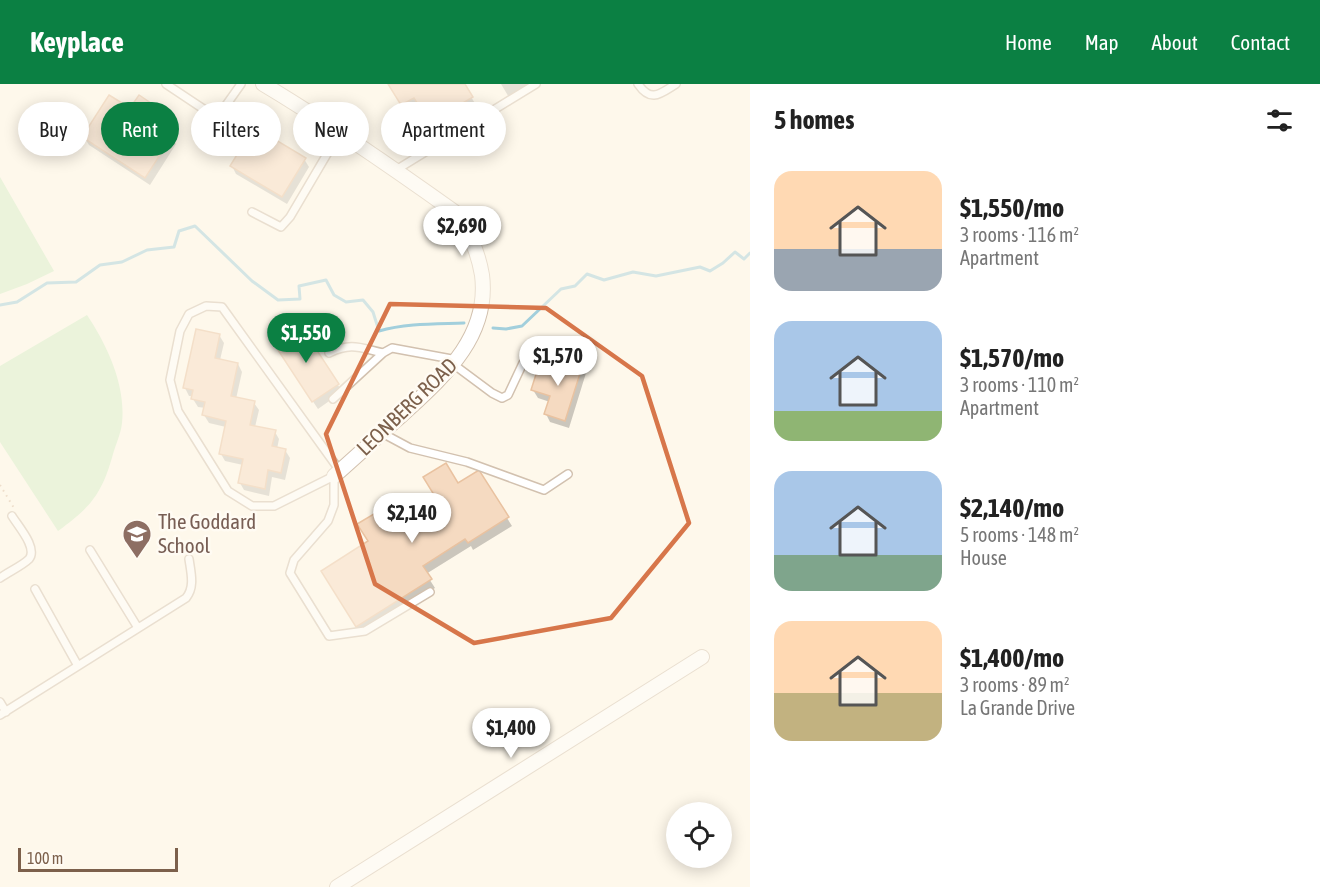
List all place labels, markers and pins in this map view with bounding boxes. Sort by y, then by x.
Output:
pin: $2,690 [413,206,511,257]
pin: $1,550 [257,313,355,364]
pin: $1,570 [509,336,607,387]
pin: $2,140 [363,493,461,544]
place label: The Goddard School [158,509,256,557]
school or university icon: The Goddard School [121,518,153,560]
pin: $1,400 [462,708,560,759]

